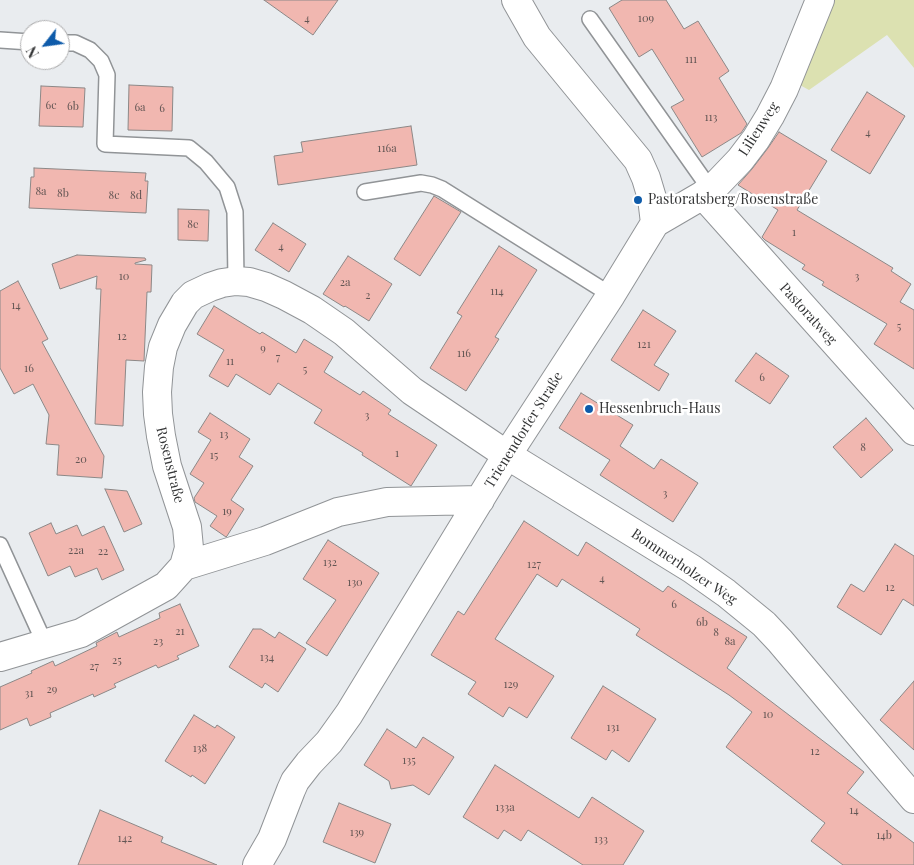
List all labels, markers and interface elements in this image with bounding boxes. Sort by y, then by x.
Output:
house number: 4 [304,12,310,26]
house number: 109 [638,12,654,26]
north arrow [20,20,70,70]
text: N [22,43,43,61]
house number: 111 [685,53,697,67]
house number: 6c [45,99,57,113]
street label: Lilienweg [735,99,783,159]
house number: 6b [67,100,79,114]
house number: 6a [134,101,146,115]
house number: 6 [159,102,165,116]
house number: 113 [705,111,717,125]
house number: 4 [865,126,871,140]
house number: 116a [377,142,397,156]
house number: 8a [35,185,47,199]
house number: 8b [57,187,69,201]
house number: 8c [108,189,120,203]
house number: 8d [130,189,142,203]
place label: Pastoratsberg/Rosenstraße [648,192,818,208]
marker: Pastoratsberg/Rosenstraße [632,194,644,206]
house number: 8e [187,218,199,232]
house number: 1 [792,226,796,240]
house number: 4 [278,240,284,254]
house number: 10 [119,270,129,284]
house number: 3 [855,270,859,284]
house number: 2a [340,276,350,290]
street label: Pastoratweg [776,280,840,348]
house number: 114 [490,285,504,299]
house number: 2 [365,289,371,303]
house number: 14 [11,299,21,313]
house number: 5 [897,320,901,334]
house number: 12 [117,330,127,344]
house number: 121 [637,338,651,352]
house number: 9 [260,342,266,356]
house number: 116 [457,347,471,361]
house number: 7 [276,351,280,365]
house number: 11 [226,355,234,369]
house number: 16 [24,362,34,376]
house number: 5 [303,363,307,377]
street label: Trienendorfer Straße [481,369,567,491]
house number: 6 [759,371,765,385]
place label: Hessenbruch-Haus [599,401,720,417]
marker: Hessenbruch-Haus [583,403,595,415]
house number: 3 [365,409,369,423]
street label: Rosenstraße [152,425,188,505]
house number: 13 [220,428,228,442]
house number: 8 [860,441,866,455]
house number: 1 [395,447,399,461]
house number: 15 [210,449,218,463]
house number: 20 [75,453,87,467]
house number: 3 [663,487,667,501]
house number: 19 [222,505,232,519]
street label: Bommerholzer Weg [628,525,740,609]
house number: 22a [68,544,84,558]
house number: 22 [98,545,108,559]
house number: 132 [323,556,337,570]
house number: 127 [527,558,541,572]
house number: 4 [599,572,605,586]
house number: 130 [347,576,363,590]
house number: 12 [885,581,895,595]
house number: 6 [671,598,677,612]
house number: 6b [696,616,708,630]
house number: 21 [175,625,185,639]
house number: 8 [713,626,719,640]
house number: 23 [153,635,163,649]
house number: 8a [724,635,736,649]
house number: 134 [260,651,274,665]
house number: 25 [112,654,122,668]
house number: 27 [89,660,99,674]
house number: 129 [504,678,518,692]
house number: 29 [47,683,57,697]
house number: 31 [24,687,34,701]
house number: 10 [763,708,773,722]
house number: 131 [607,721,619,735]
house number: 138 [193,742,207,756]
house number: 12 [810,745,820,759]
house number: 135 [402,754,416,768]
house number: 133a [495,801,515,815]
house number: 14 [849,804,859,818]
house number: 139 [350,826,364,840]
house number: 14b [876,829,892,843]
house number: 142 [118,832,132,846]
house number: 133 [594,833,608,847]

